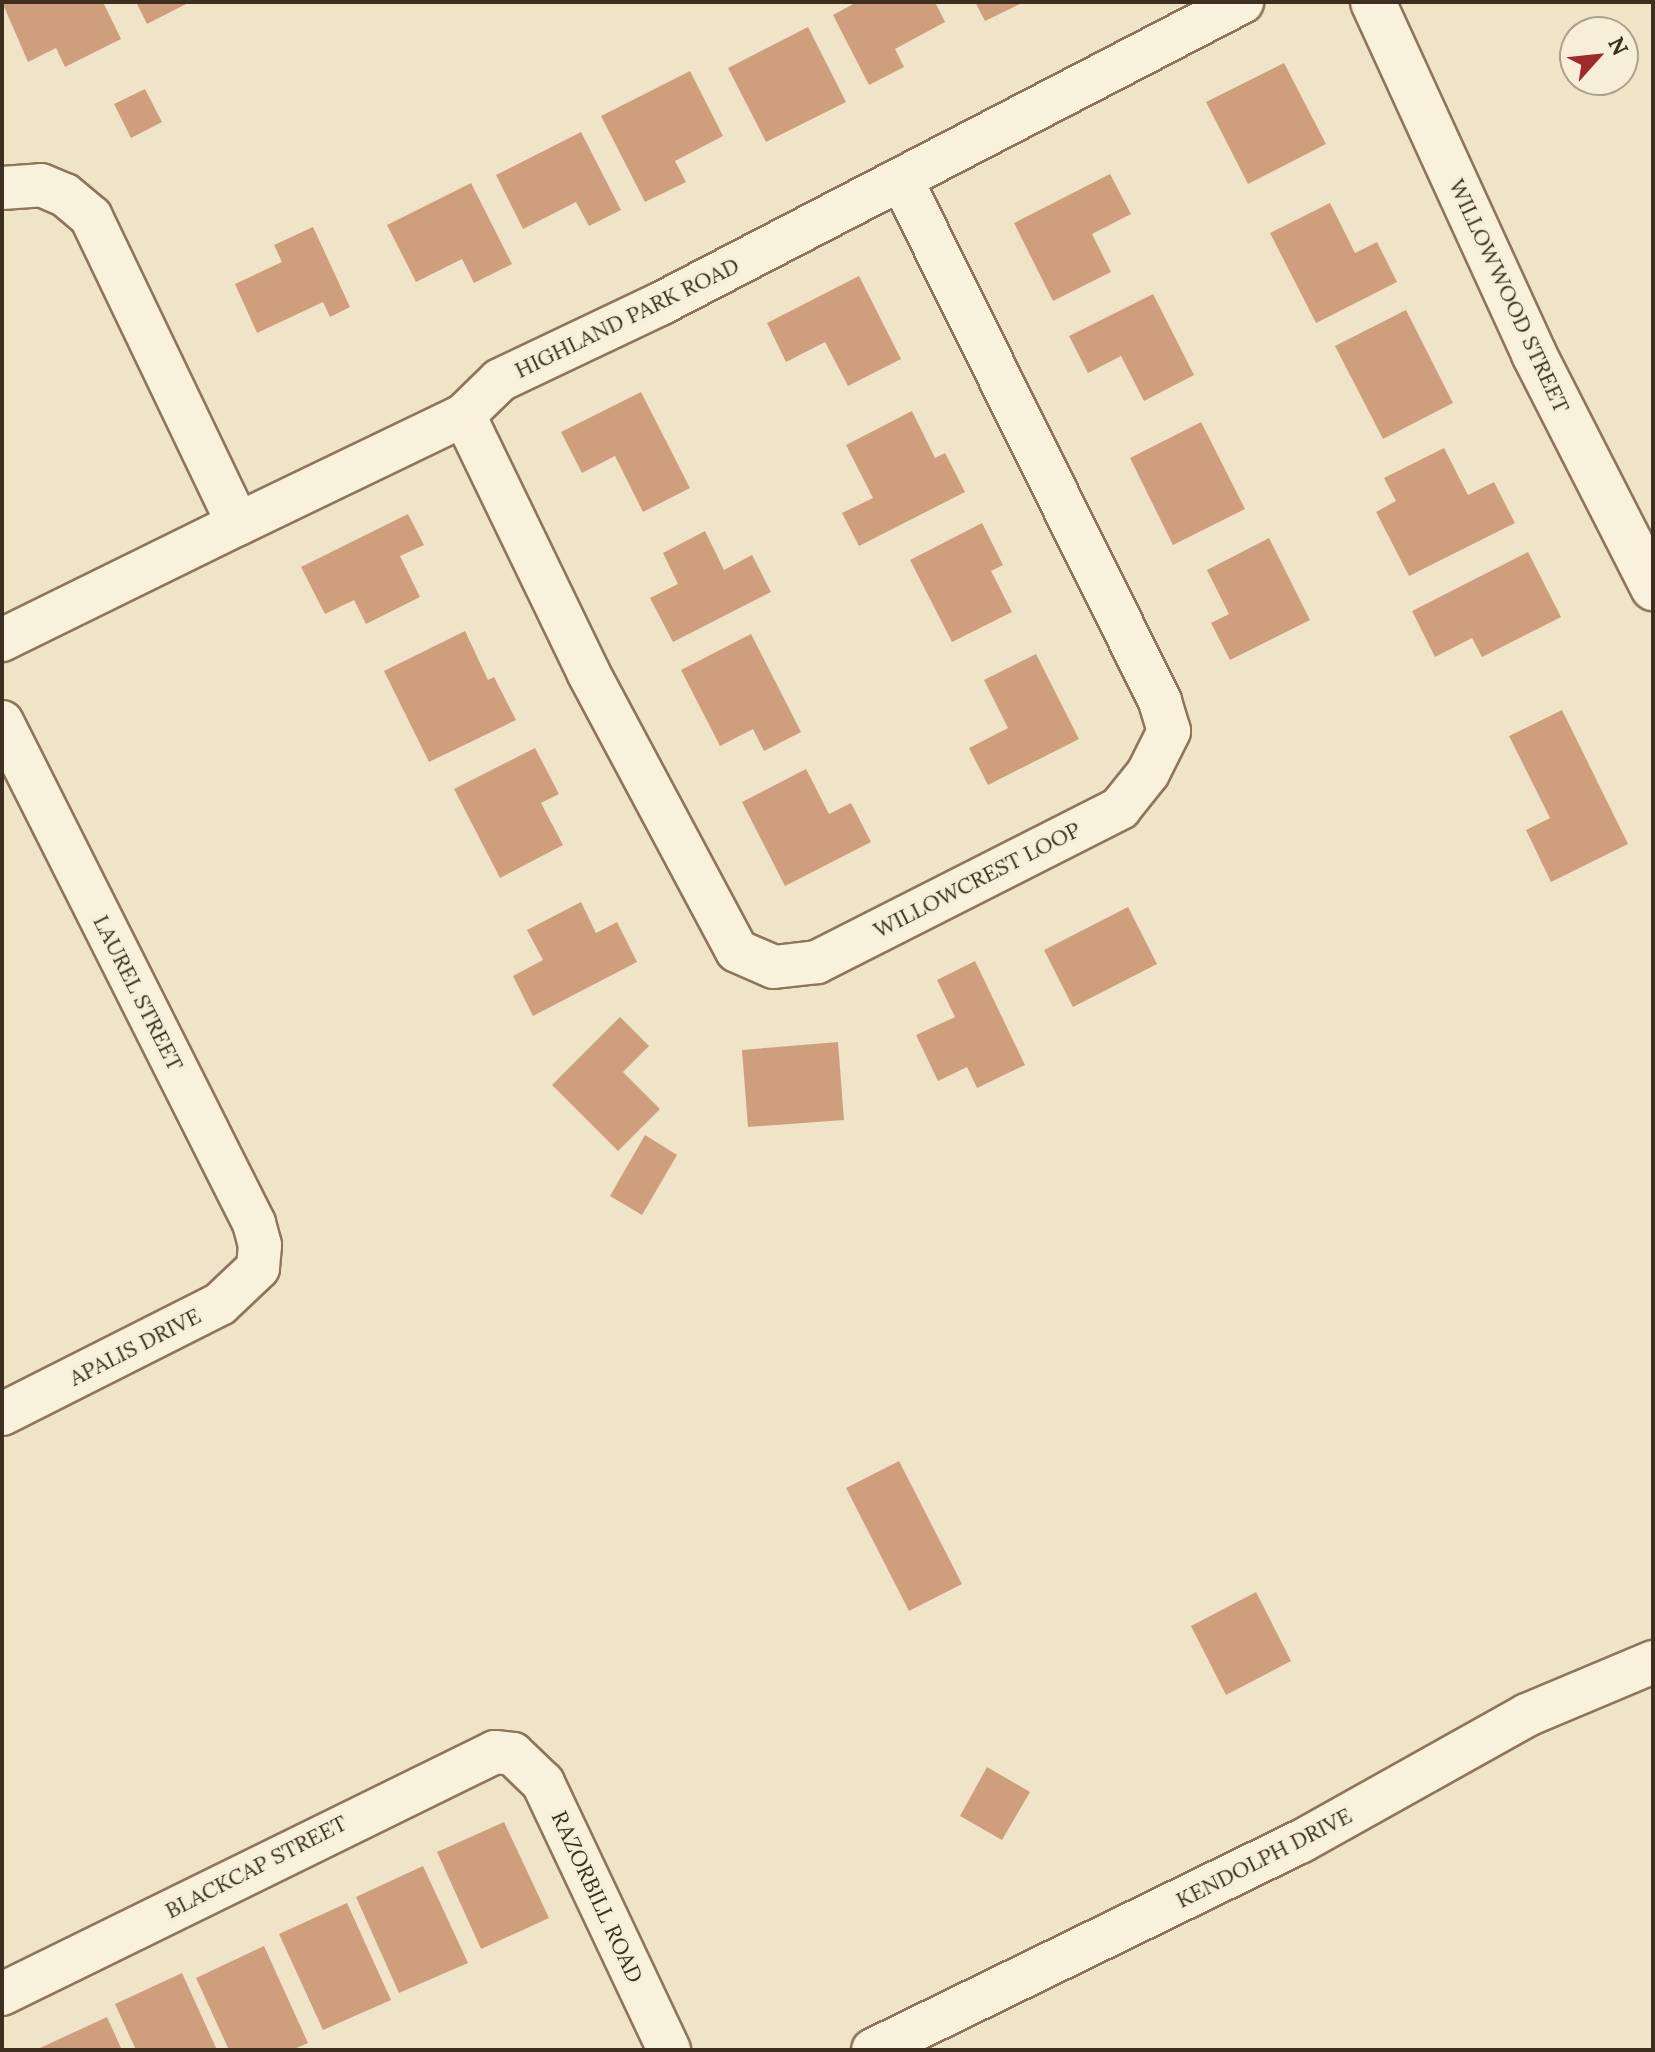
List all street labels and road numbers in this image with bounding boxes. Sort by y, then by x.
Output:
street label: WILLOWWOOD STREET [1443,175,1575,417]
street label: HIGHLAND PARK ROAD [511,252,743,384]
street label: WILLOWCREST LOOP [869,816,1085,944]
street label: LAUREL STREET [87,911,189,1075]
street label: APALIS DRIVE [65,1303,205,1391]
street label: KENDOLPH DRIVE [1172,1802,1356,1914]
street label: RAZORBILL ROAD [546,1807,648,1987]
street label: BLACKCAP STREET [161,1810,351,1924]

